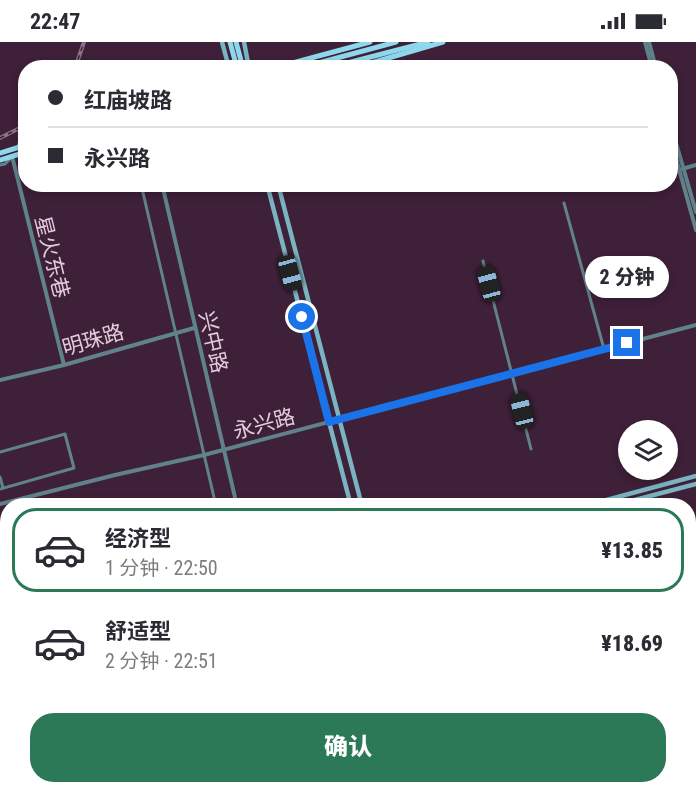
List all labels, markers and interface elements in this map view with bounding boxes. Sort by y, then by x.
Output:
text: 22:47 [30,9,81,34]
text: 红庙坡路 [84,88,172,113]
text: 永兴路 [84,146,150,171]
street label: 星火东巷 [30,213,74,301]
car [277,253,303,293]
callout: 2 分钟 [585,256,669,298]
car [476,264,502,304]
text: 2 分钟 [600,265,654,289]
route start [288,303,315,330]
street label: 兴中路 [194,309,232,375]
street label: 明珠路 [59,320,127,360]
route end [613,329,640,356]
car [509,391,535,431]
street label: 永兴路 [230,404,298,444]
map controls [618,420,678,480]
button: layers [618,420,678,480]
icon: car [33,523,87,577]
text: 经济型 [105,526,171,551]
text: ¥13.85 [601,538,663,563]
text: 1 分钟 · 22:50 [105,556,218,580]
icon: car [33,616,87,670]
text: 舒适型 [105,619,171,644]
text: ¥18.69 [601,631,663,656]
text: 2 分钟 · 22:51 [105,649,218,673]
button: 确认 [30,713,666,782]

